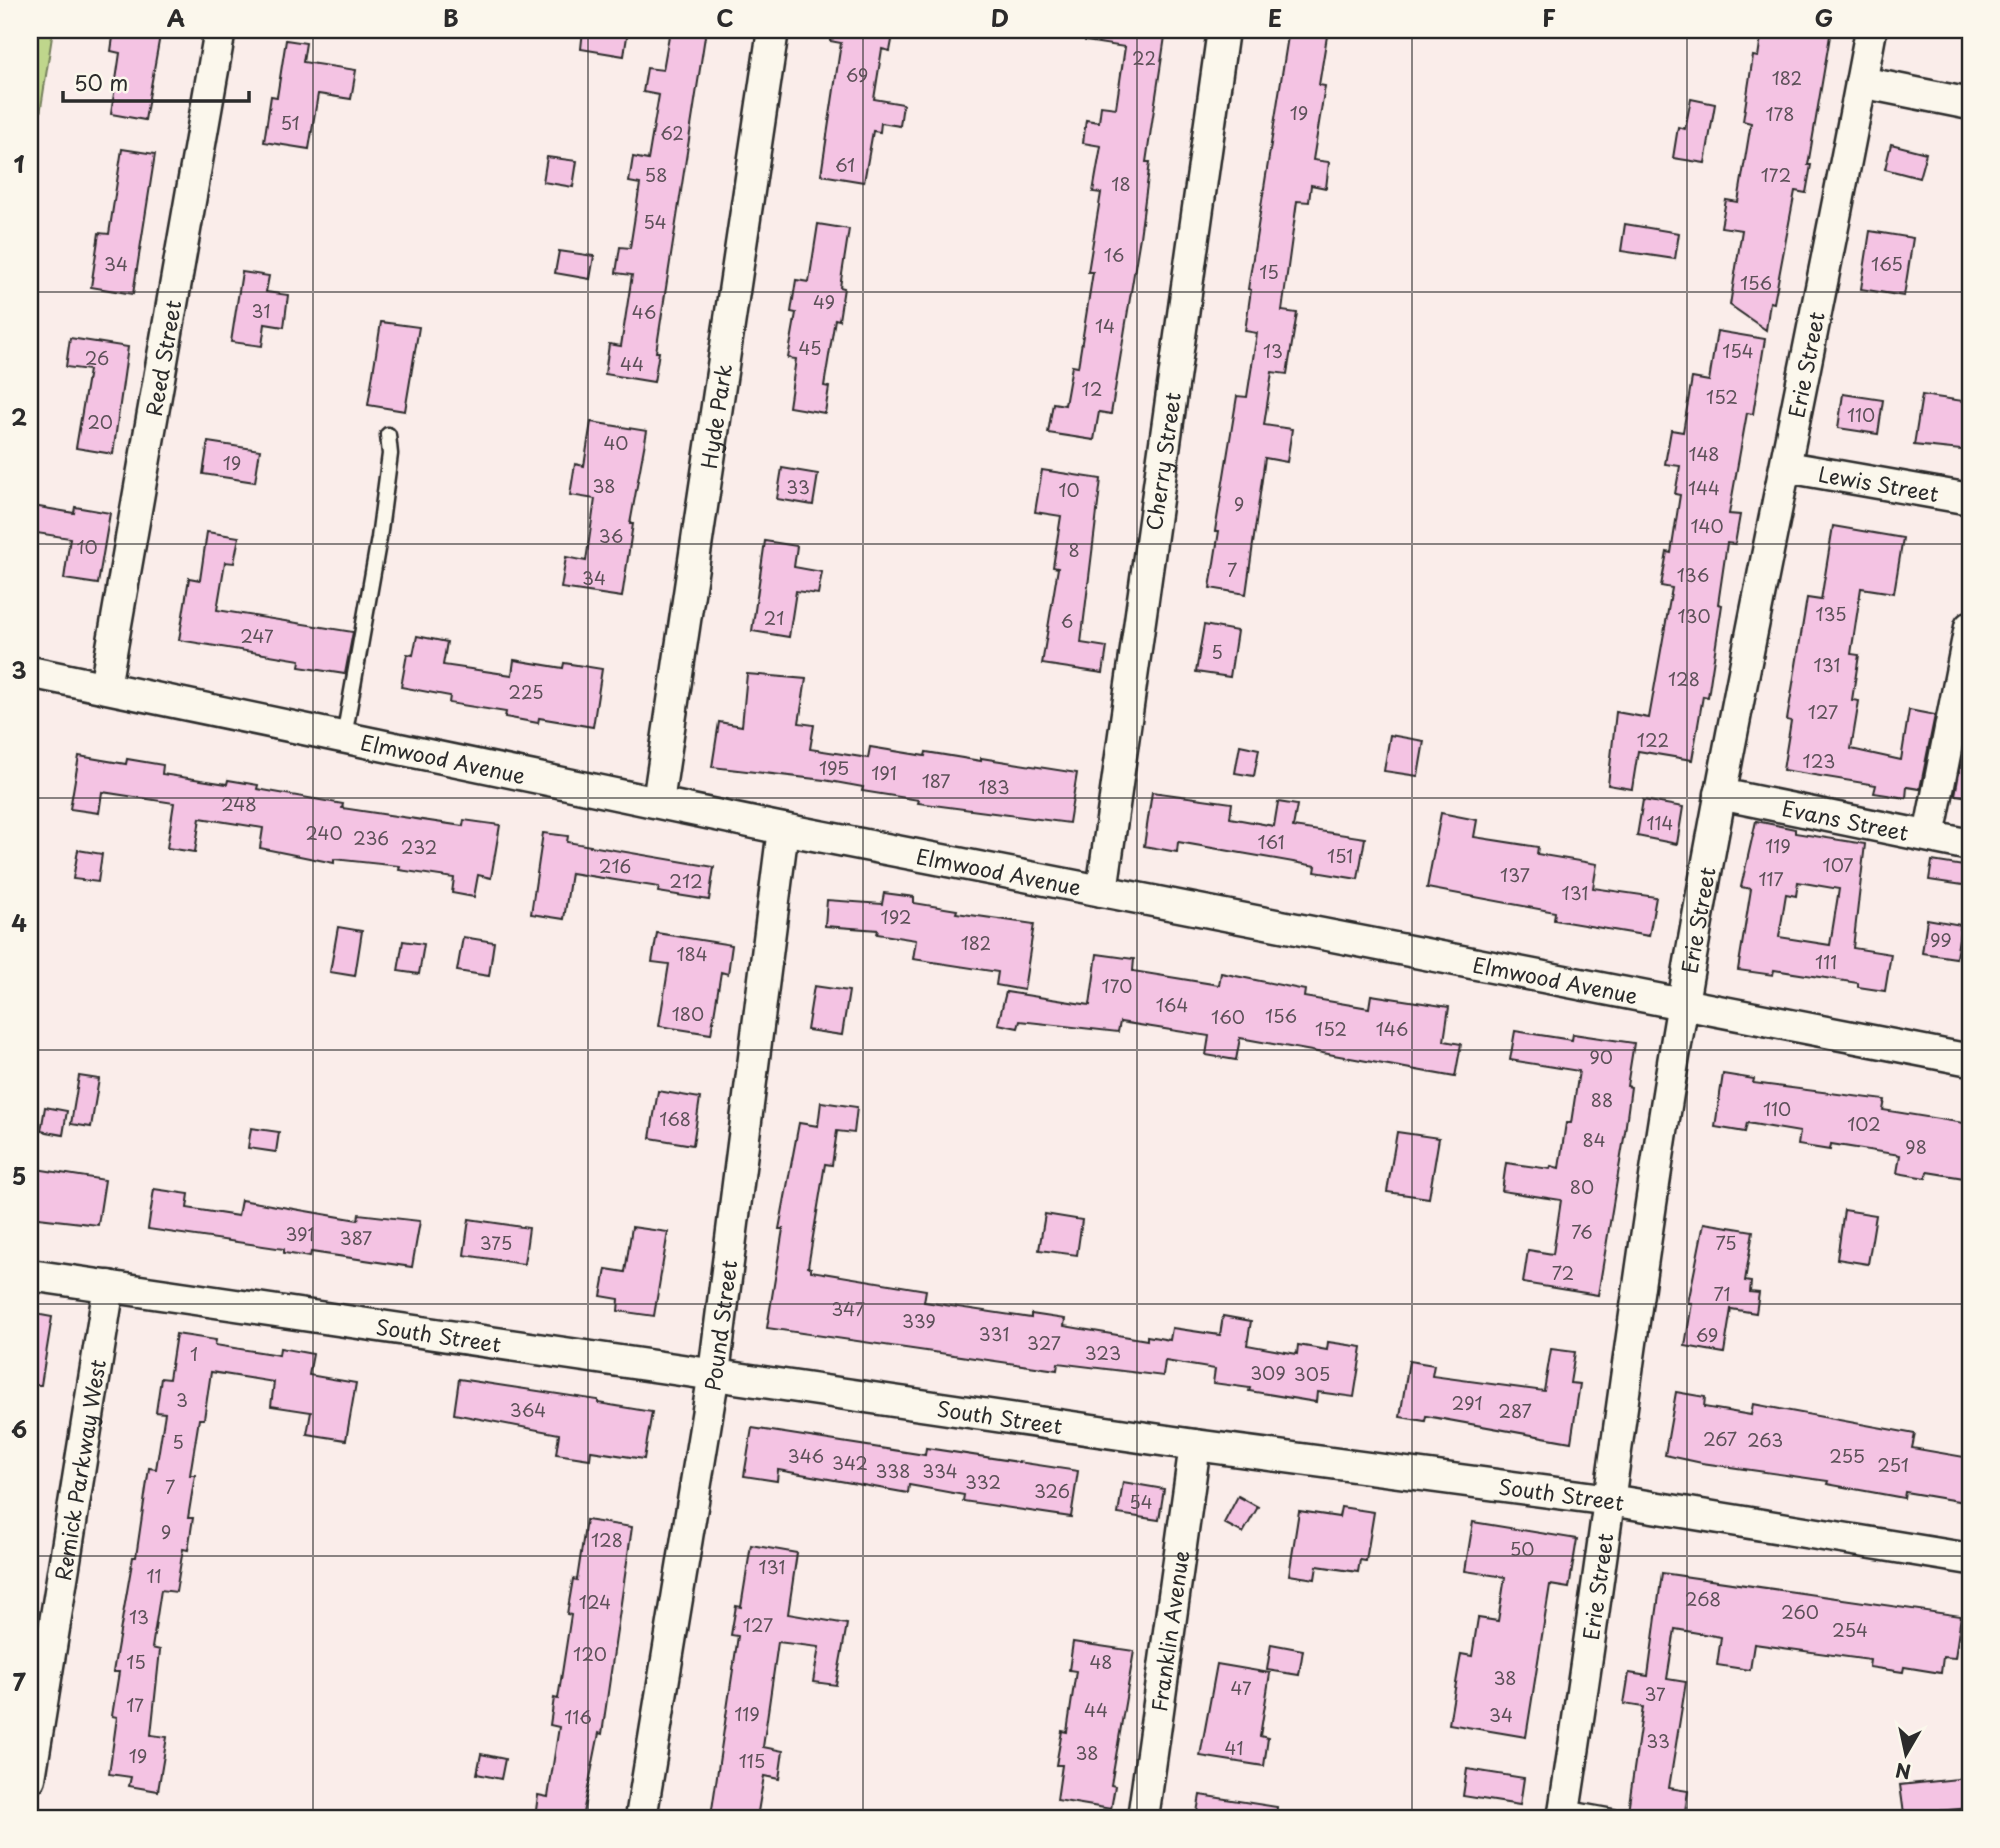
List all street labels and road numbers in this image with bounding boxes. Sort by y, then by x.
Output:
street label: Reed Street [137,298,188,418]
street label: Erie Street [1779,309,1832,420]
street label: Hyde Park [692,362,739,471]
street label: Cherry Street [1137,390,1188,532]
street label: Lewis Street [1816,457,1941,509]
street label: Elmwood Avenue [358,725,528,791]
street label: Evans Street [1779,791,1911,848]
street label: Elmwood Avenue [914,839,1084,903]
street label: Erie Street [1672,864,1723,976]
street label: Elmwood Avenue [1470,948,1641,1011]
street label: Pound Street [695,1258,744,1393]
street label: South Street [374,1310,503,1360]
street label: Remick Parkway West [46,1357,113,1583]
street label: South Street [935,1392,1064,1441]
street label: South Street [1497,1469,1627,1518]
street label: Erie Street [1574,1531,1620,1642]
street label: Franklin Avenue [1142,1548,1196,1713]

